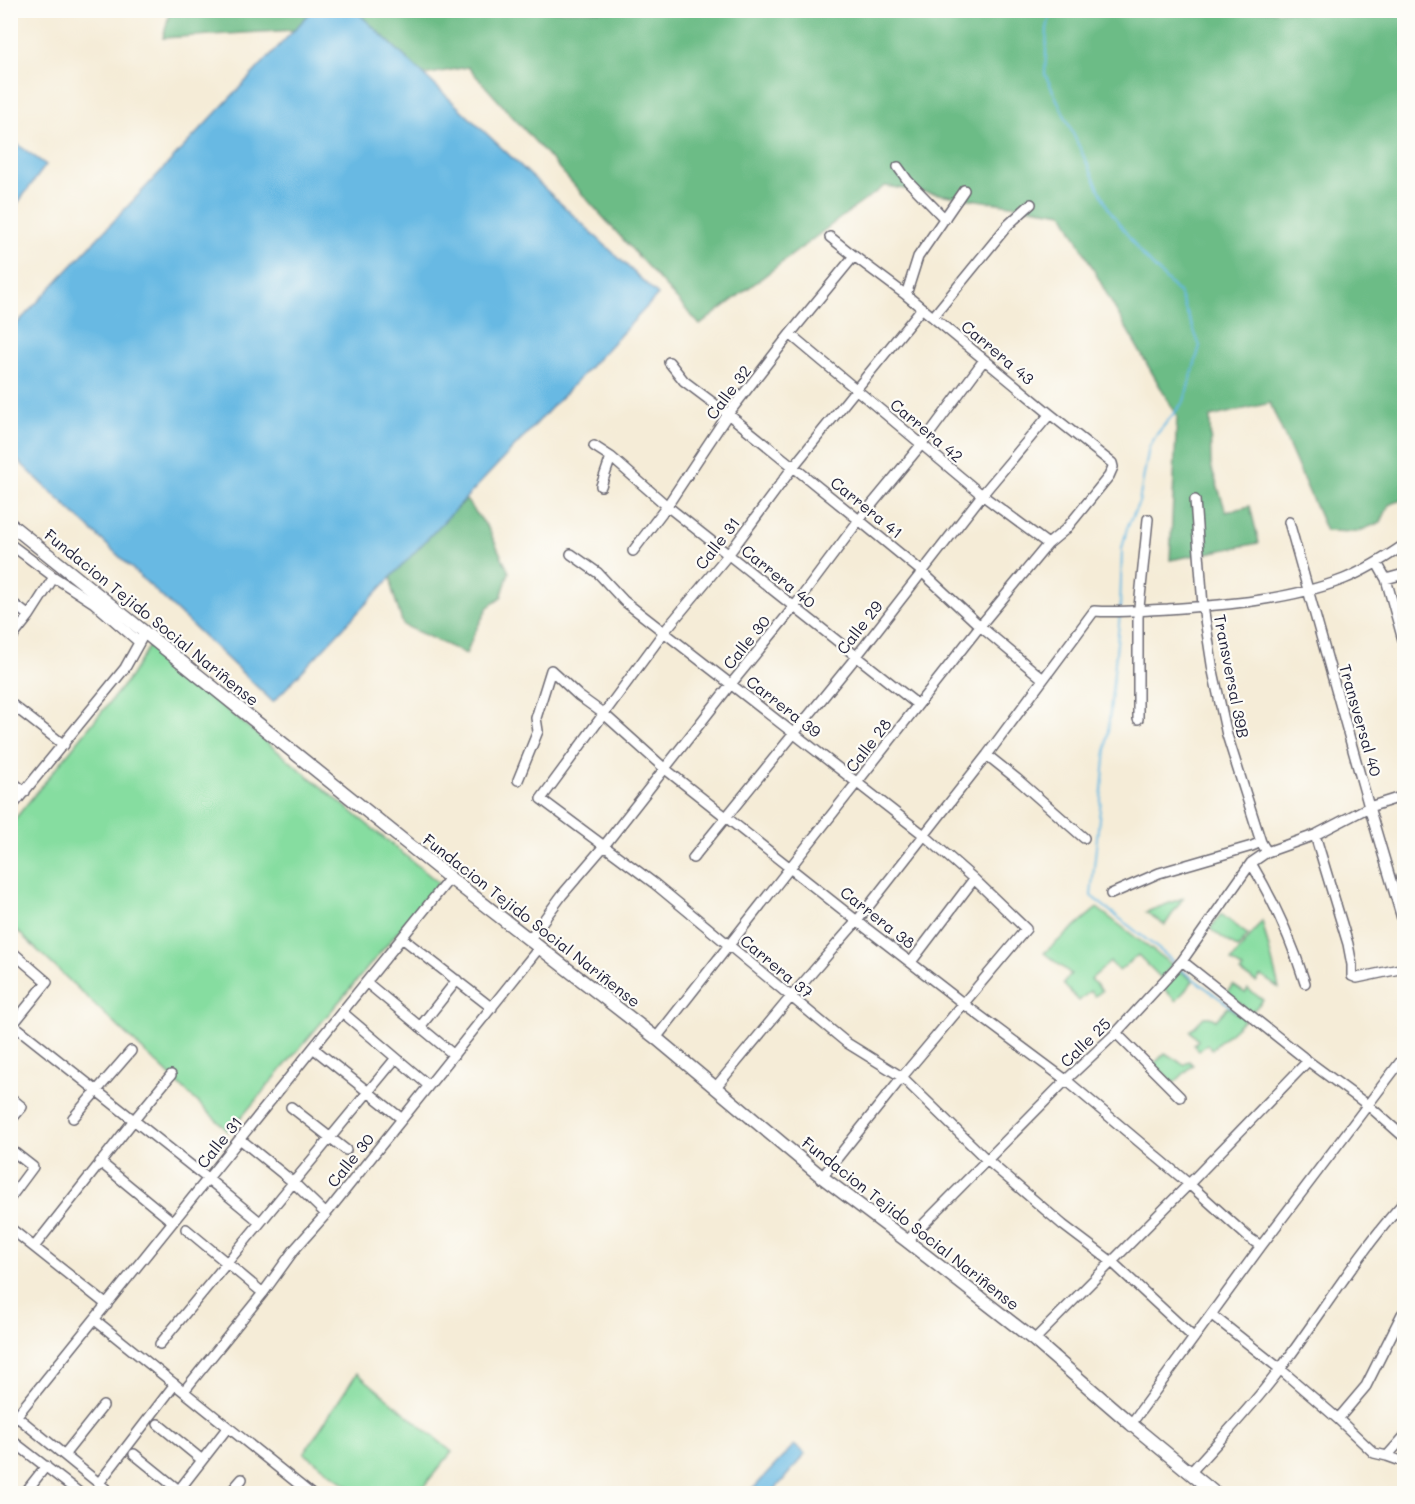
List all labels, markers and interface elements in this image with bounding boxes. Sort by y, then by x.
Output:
street label: Carrera 43 [957,315,1039,389]
street label: Calle 32 [701,361,755,423]
street label: Carrera 42 [886,393,968,467]
street label: Carrera 41 [827,471,907,543]
street label: Calle 31 [690,513,744,573]
street label: Fundacion Tejido Social Nariñense [40,524,264,710]
street label: Carrera 40 [738,540,821,612]
street label: Calle 29 [831,596,887,658]
street label: Calle 30 [718,611,774,673]
street label: Transversal 39B [1210,612,1254,740]
street label: Transversal 40 [1335,661,1387,779]
street label: Carrera 39 [742,670,826,742]
street label: Calle 28 [840,713,896,776]
street label: Fundacion Tejido Social Nariñense [419,829,645,1011]
street label: Carrera 38 [836,881,920,953]
street label: Carrera 37 [736,929,818,1003]
street label: Calle 25 [1055,1013,1115,1071]
street label: Calle 31 [192,1112,246,1172]
street label: Calle 30 [322,1129,378,1191]
street label: Fundacion Tejido Social Nariñense [798,1132,1024,1314]

